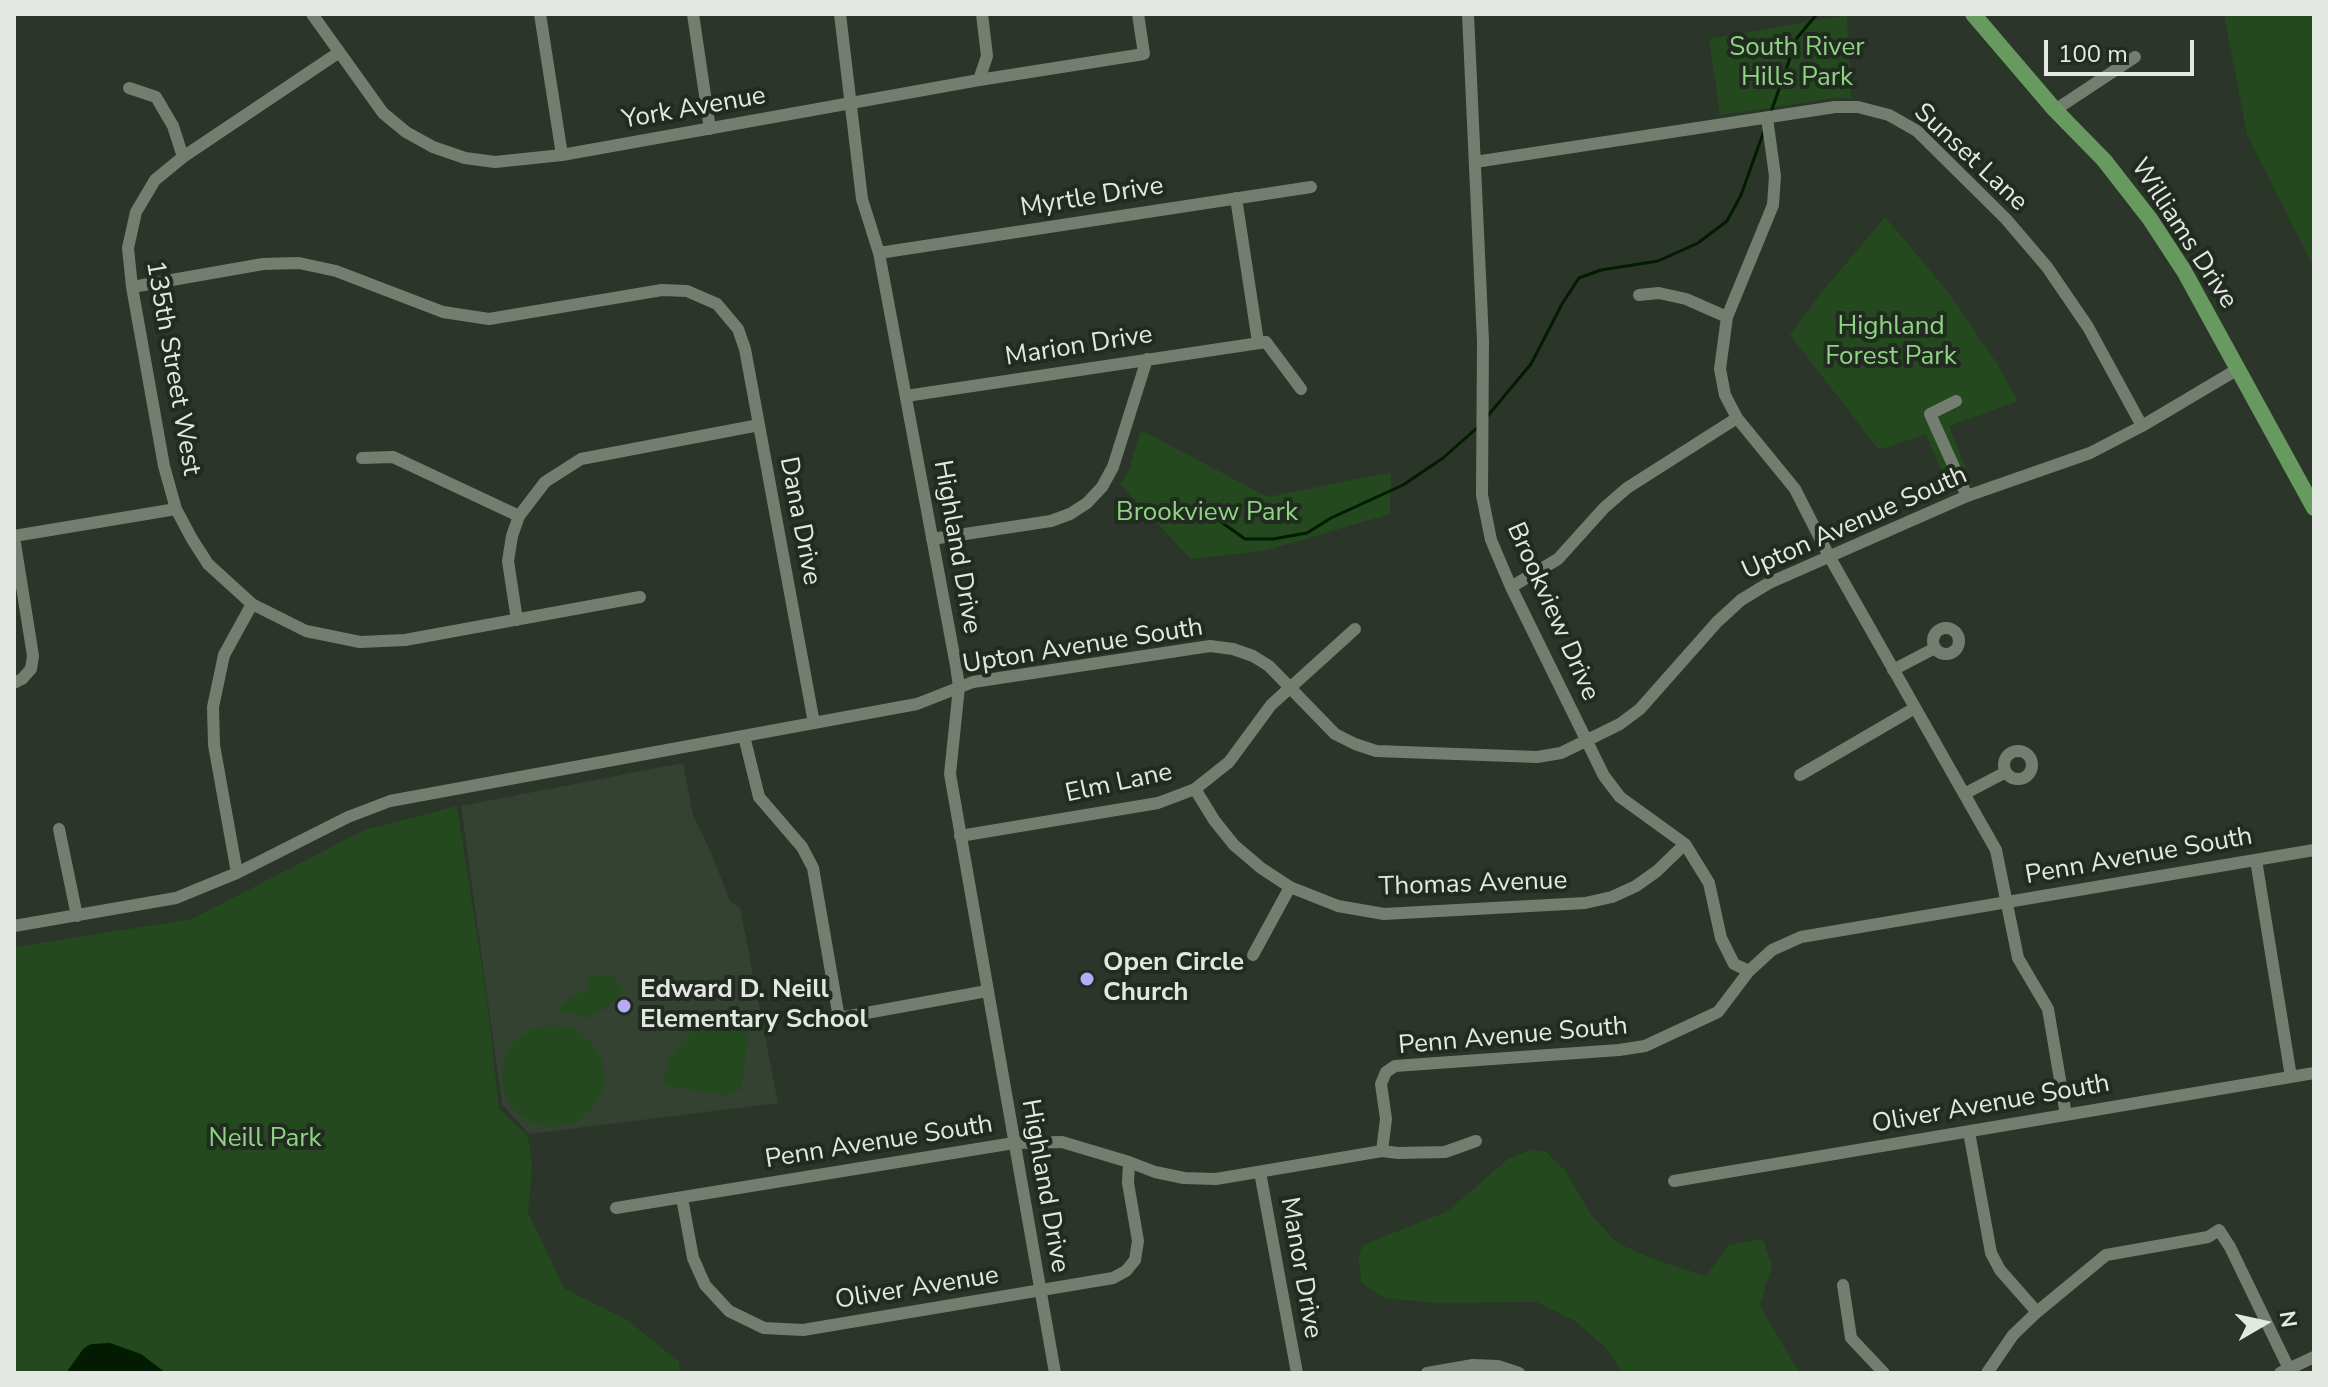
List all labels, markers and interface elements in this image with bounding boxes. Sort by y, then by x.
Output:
scale bar [2048,24,2198,74]
park label: South River Hills Park [1729,33,1865,94]
text: 100 m [2058,38,2128,70]
street label: York Avenue [620,81,768,137]
street label: Sunset Lane [1907,98,2033,218]
street label: Williams Drive [2123,153,2243,315]
street label: Myrtle Drive [1018,171,1166,225]
street label: 135th Street West [138,258,206,478]
park label: Highland Forest Park [1825,312,1957,374]
street label: Marion Drive [1003,320,1155,374]
street label: Dana Drive [771,454,827,588]
street label: Highland Drive [925,458,987,636]
street label: Upton Avenue South [1738,460,1972,588]
park label: Brookview Park [1116,498,1298,530]
street label: Brookview Drive [1499,518,1605,706]
street label: Upton Avenue South [961,613,1205,681]
street label: Elm Lane [1063,757,1175,811]
street label: Penn Avenue South [2023,822,2255,892]
street label: Thomas Avenue [1378,866,1568,904]
place label: Open Circle Church [1103,948,1244,1010]
marker: Open Circle Church [1078,970,1096,988]
place label: Edward D. Neill Elementary School [640,975,868,1036]
marker: Edward D. Neill Elementary School [615,997,633,1015]
street label: Penn Avenue South [1397,1011,1629,1063]
street label: Oliver Avenue South [1870,1069,2112,1141]
street label: Highland Drive [1013,1097,1075,1275]
street label: Penn Avenue South [763,1110,995,1176]
park label: Neill Park [208,1124,322,1156]
street label: Manor Drive [1272,1195,1328,1341]
street label: Oliver Avenue [833,1261,1001,1317]
north arrow [2224,1283,2304,1363]
text: N [2272,1309,2304,1330]

